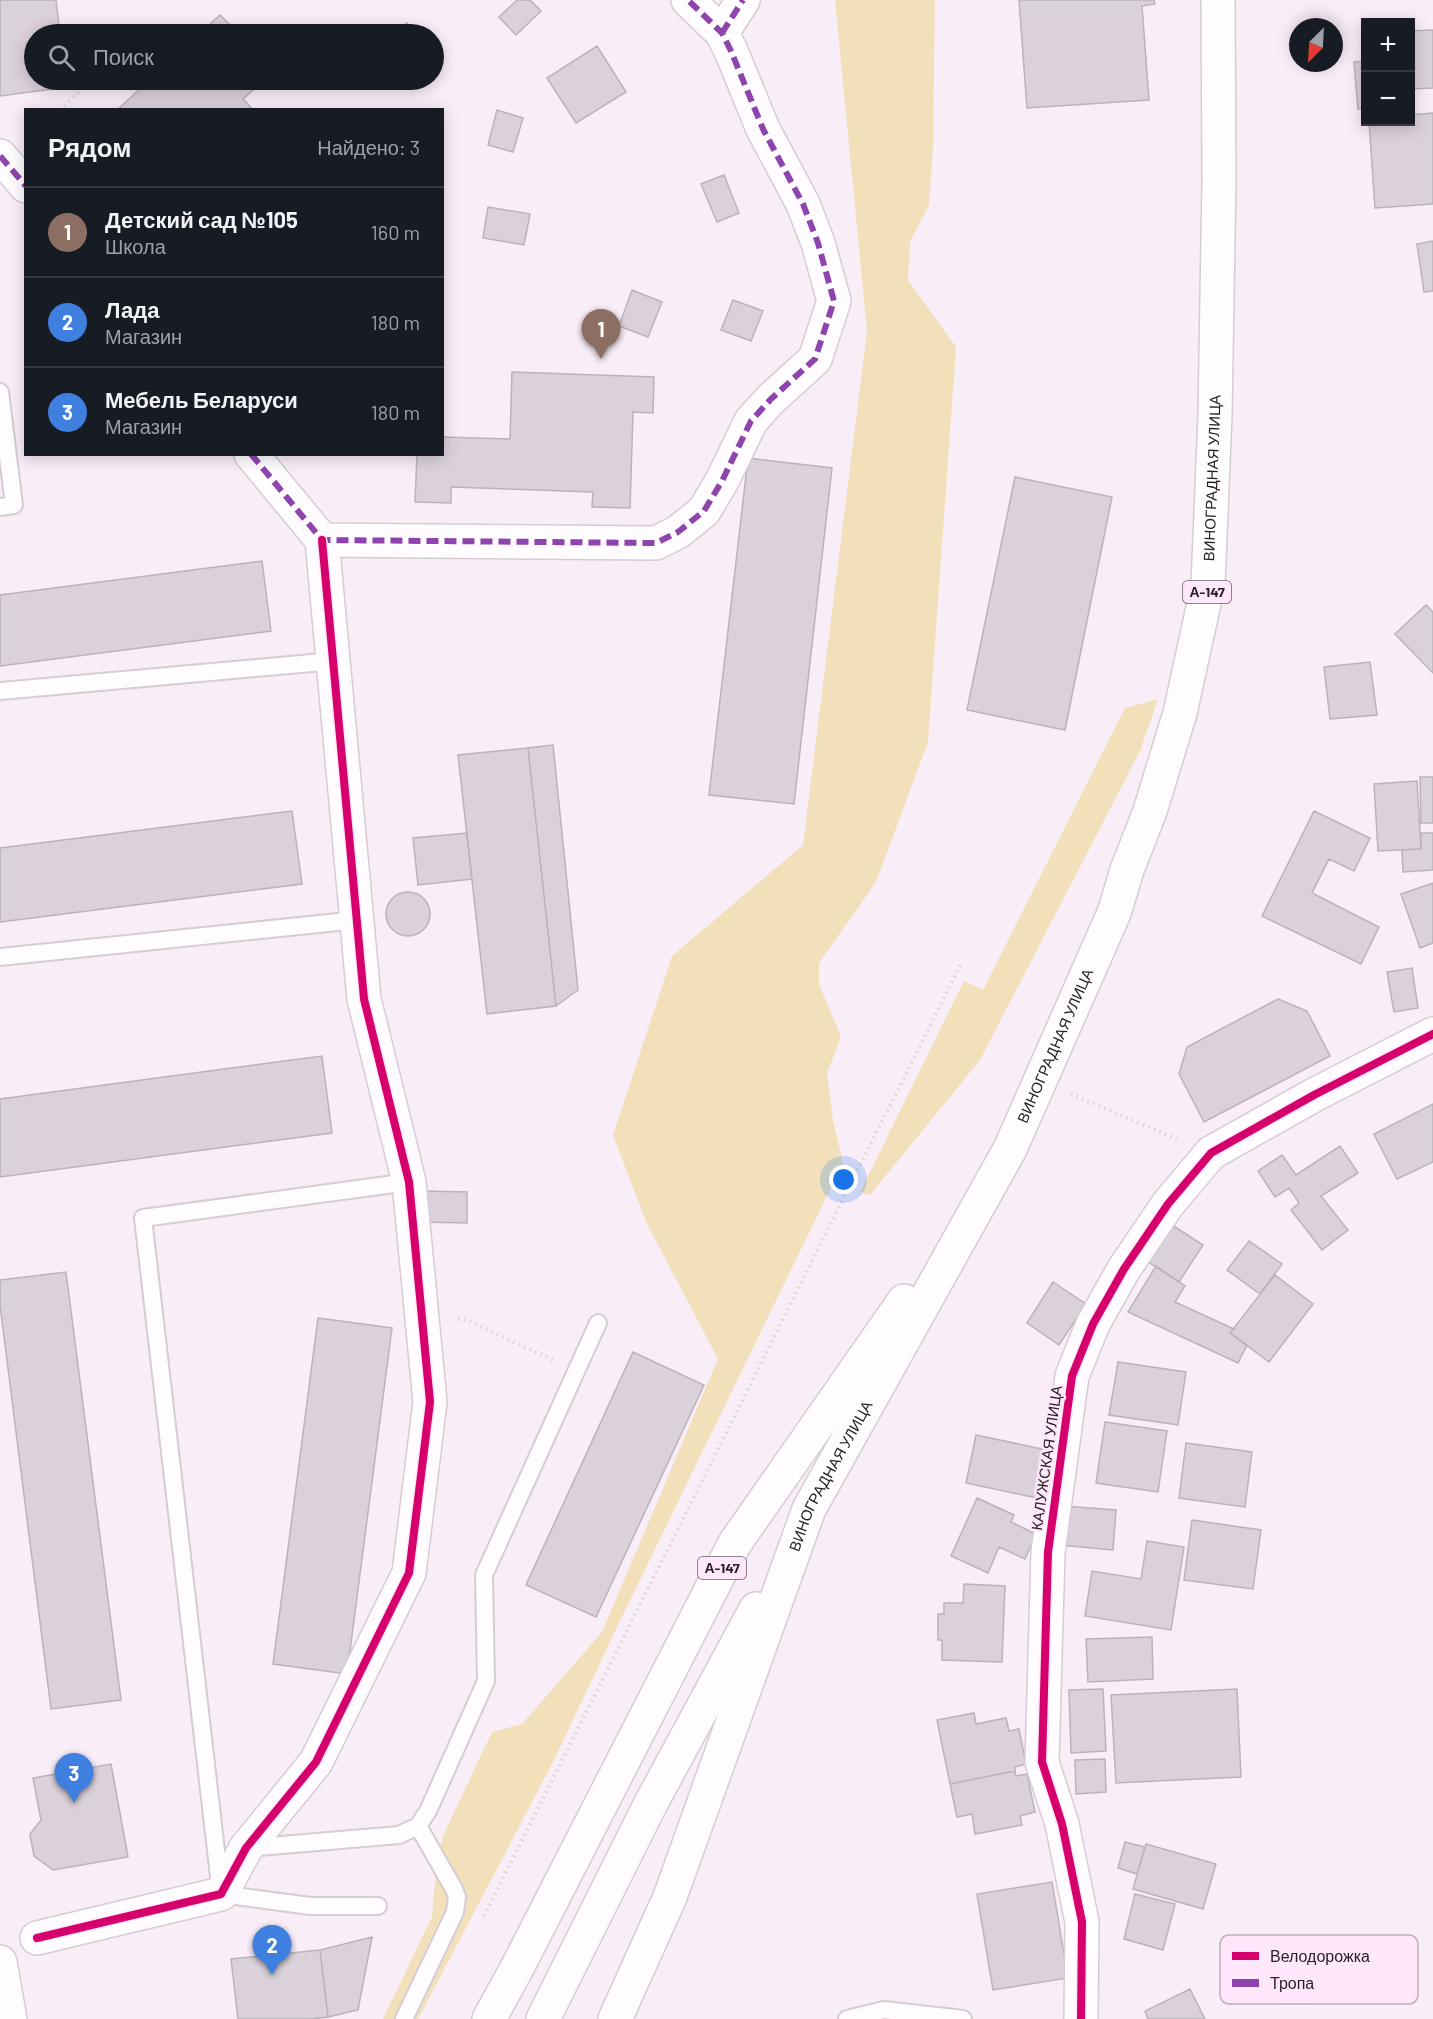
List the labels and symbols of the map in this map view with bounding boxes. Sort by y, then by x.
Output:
north arrow [1289,18,1343,72]
pin: 1 [582,310,620,359]
street label: ВИНОГРАДНАЯ УЛИЦА [1199,395,1223,562]
road number: А-147 [1183,581,1231,603]
street label: ВИНОГРАДНАЯ УЛИЦА [1013,966,1096,1125]
your location [829,1165,858,1194]
street label: КАЛУЖСКАЯ УЛИЦА [1027,1384,1065,1532]
street label: ВИНОГРАДНАЯ УЛИЦА [785,1397,876,1553]
road number: А-147 [698,1557,746,1579]
pin: 3 [54,1754,94,1803]
pin: 2 [252,1926,292,1975]
legend [1220,1935,1418,2004]
text: Велодорожка [1270,1946,1370,1965]
text: Тропа [1270,1973,1314,1992]

